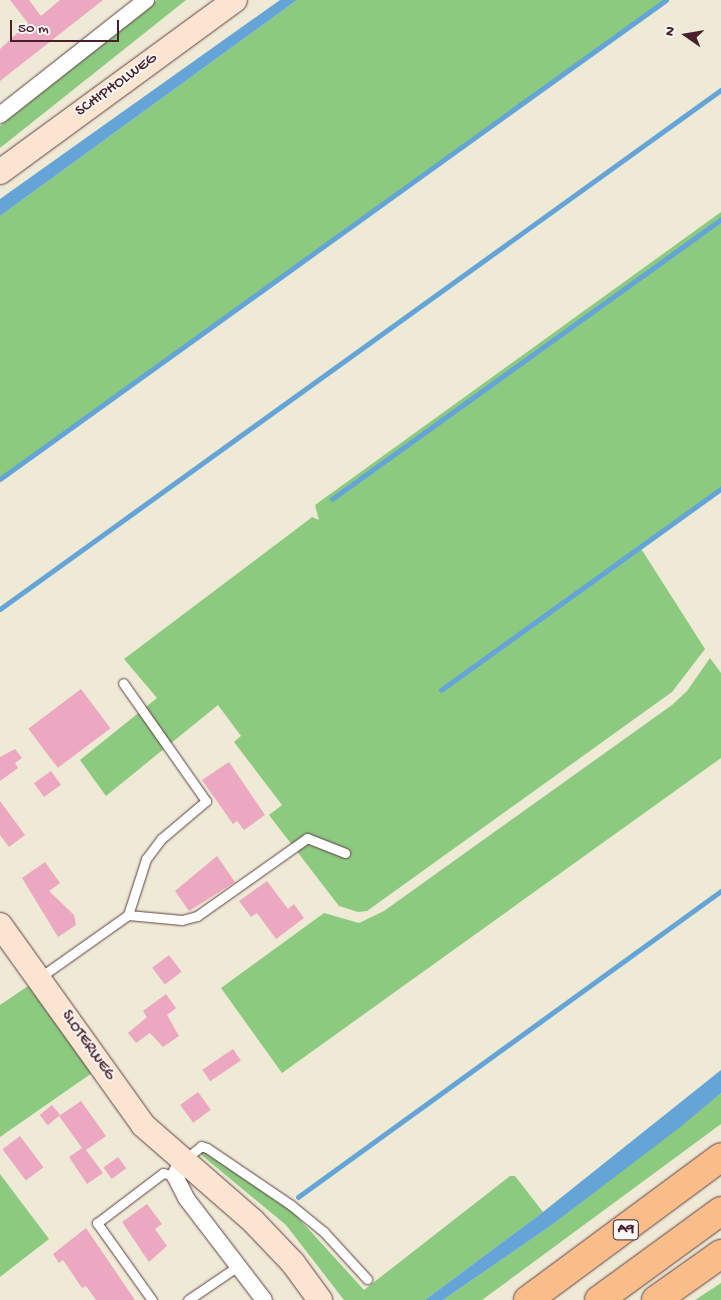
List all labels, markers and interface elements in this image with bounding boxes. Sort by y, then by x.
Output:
scale bar [12,10,121,42]
north arrow [661,10,711,60]
text: 50 m [18,20,49,38]
text: N [662,25,680,38]
street label: SCHIPHOLWEG [72,50,162,122]
street label: SLOTERWEG [56,1007,118,1085]
road number: A9 [612,1218,640,1242]

